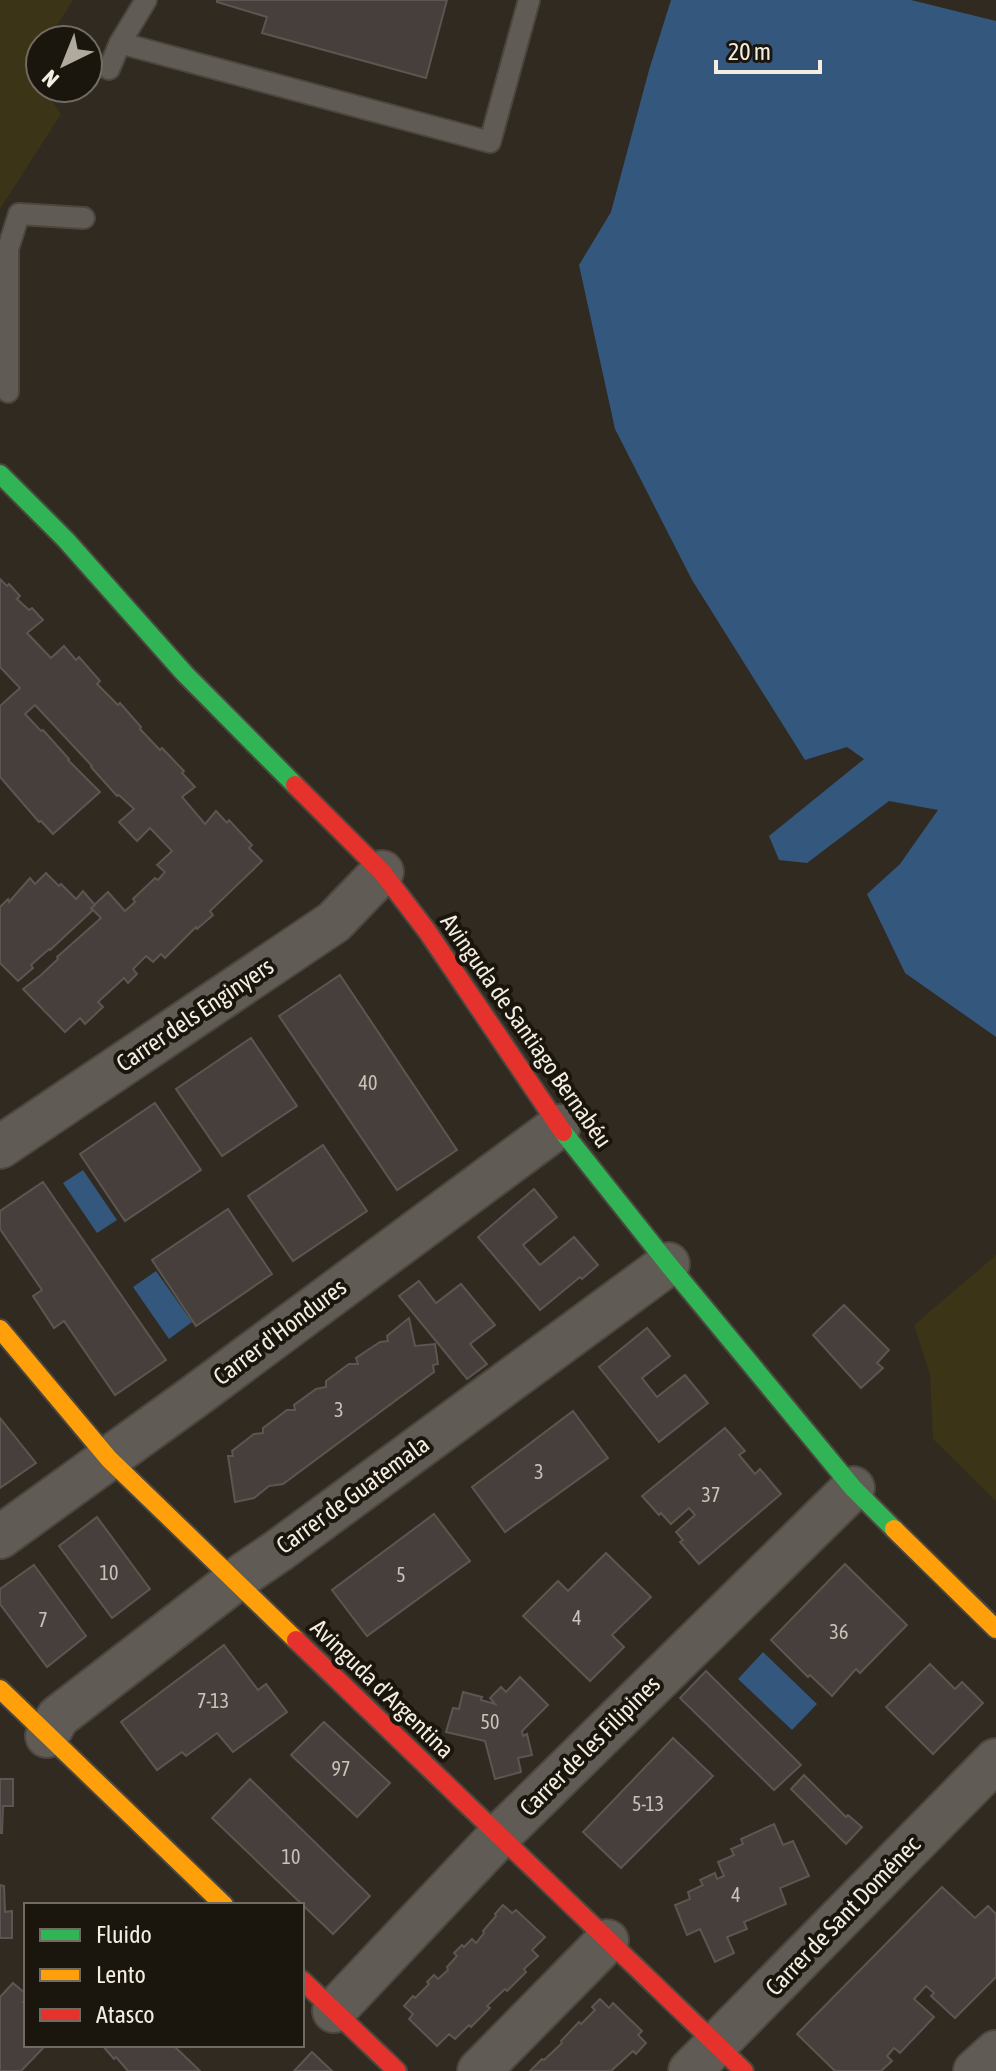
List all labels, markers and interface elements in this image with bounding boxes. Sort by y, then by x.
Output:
north arrow [24,24,104,104]
scale bar [716,24,820,74]
text: 20 m [728,38,771,65]
text: N [37,65,64,93]
street label: Avinguda de Santiago Bernabéu [435,909,617,1153]
street label: Carrer dels Enginyers [111,952,278,1077]
house number: 40 [359,1071,377,1094]
street label: Carrer d'Hondures [208,1273,351,1390]
house number: 3 [334,1398,344,1421]
street label: Carrer de Guatemala [271,1430,434,1559]
house number: 3 [534,1460,544,1483]
house number: 37 [702,1483,720,1506]
house number: 10 [100,1561,118,1584]
house number: 5 [396,1563,406,1586]
house number: 4 [572,1606,582,1629]
house number: 7 [38,1608,48,1631]
street label: Avinguda d'Argentina [305,1614,459,1764]
house number: 36 [830,1620,848,1643]
street label: Carrer de les Filipines [514,1670,665,1821]
house number: 7-13 [197,1689,229,1712]
house number: 50 [481,1710,499,1733]
house number: 97 [332,1757,350,1780]
house number: 5-13 [632,1792,664,1815]
street label: Carrer de Sant Doménec [760,1831,925,2001]
house number: 10 [282,1845,300,1868]
house number: 4 [731,1883,741,1906]
legend [24,1903,304,2047]
text: Fluido [96,1921,152,1948]
text: Lento [96,1961,146,1988]
text: Atasco [96,2001,154,2028]

